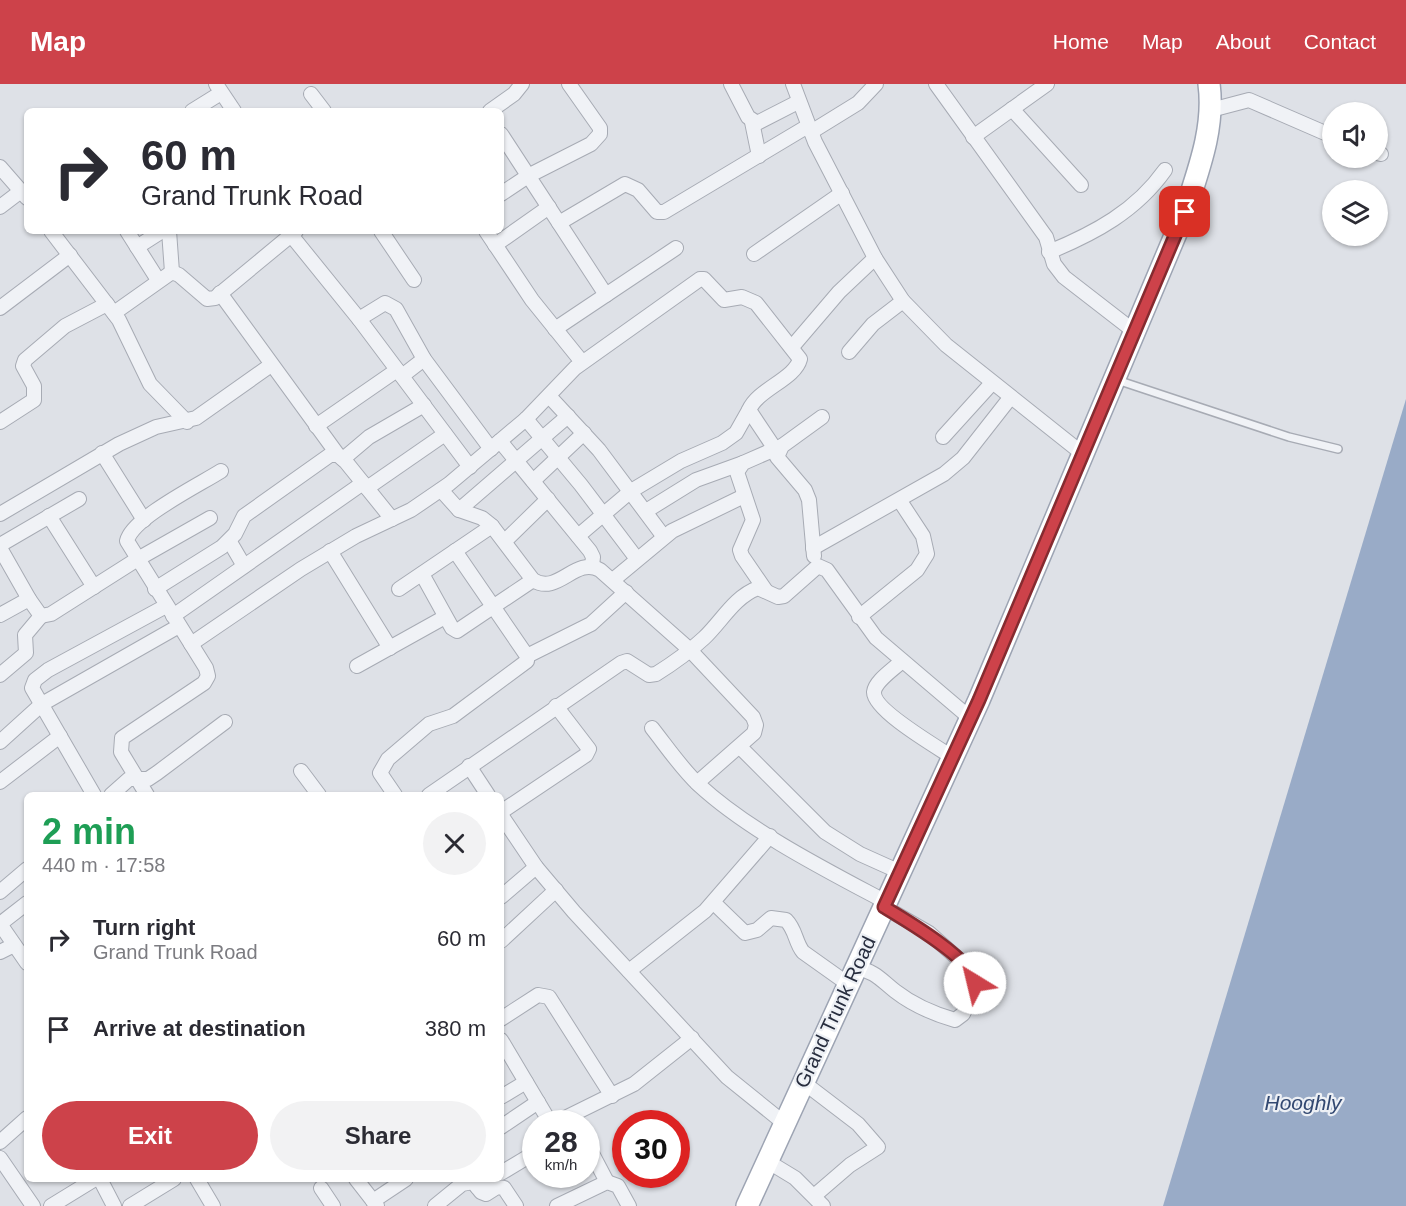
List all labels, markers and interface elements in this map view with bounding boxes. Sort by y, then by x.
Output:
text: Map [30,26,86,57]
text: Home [1053,30,1109,53]
text: Map [1142,30,1183,53]
text: About [1216,30,1271,53]
text: Contact [1304,30,1376,53]
map controls [1322,102,1388,246]
button: sound [1322,102,1388,168]
icon: right [42,132,120,210]
text: 60 m [141,132,237,179]
button: layers [1322,180,1388,246]
text: Grand Trunk Road [141,181,363,211]
pin [1159,186,1210,237]
icon: arrive [1168,195,1201,228]
text: 2 min [42,811,136,852]
button: close [423,812,486,875]
text: 440 m · 17:58 [42,854,165,876]
text: Turn right [93,915,195,940]
icon: right [42,923,75,956]
text: 60 m [437,926,486,951]
street label: Grand Trunk Road [790,933,880,1091]
text: Grand Trunk Road [93,941,258,963]
position arrow [943,951,1007,1015]
icon: arrive [42,1013,75,1046]
text: Arrive at destination [93,1016,306,1041]
text: 380 m [425,1016,486,1041]
water label: Hooghly [1264,1091,1343,1114]
button: Exit [42,1101,258,1170]
button: Share [270,1101,486,1170]
speed limit sign: 30 [612,1110,690,1188]
text: 28 [544,1125,578,1158]
text: km/h [545,1156,577,1173]

